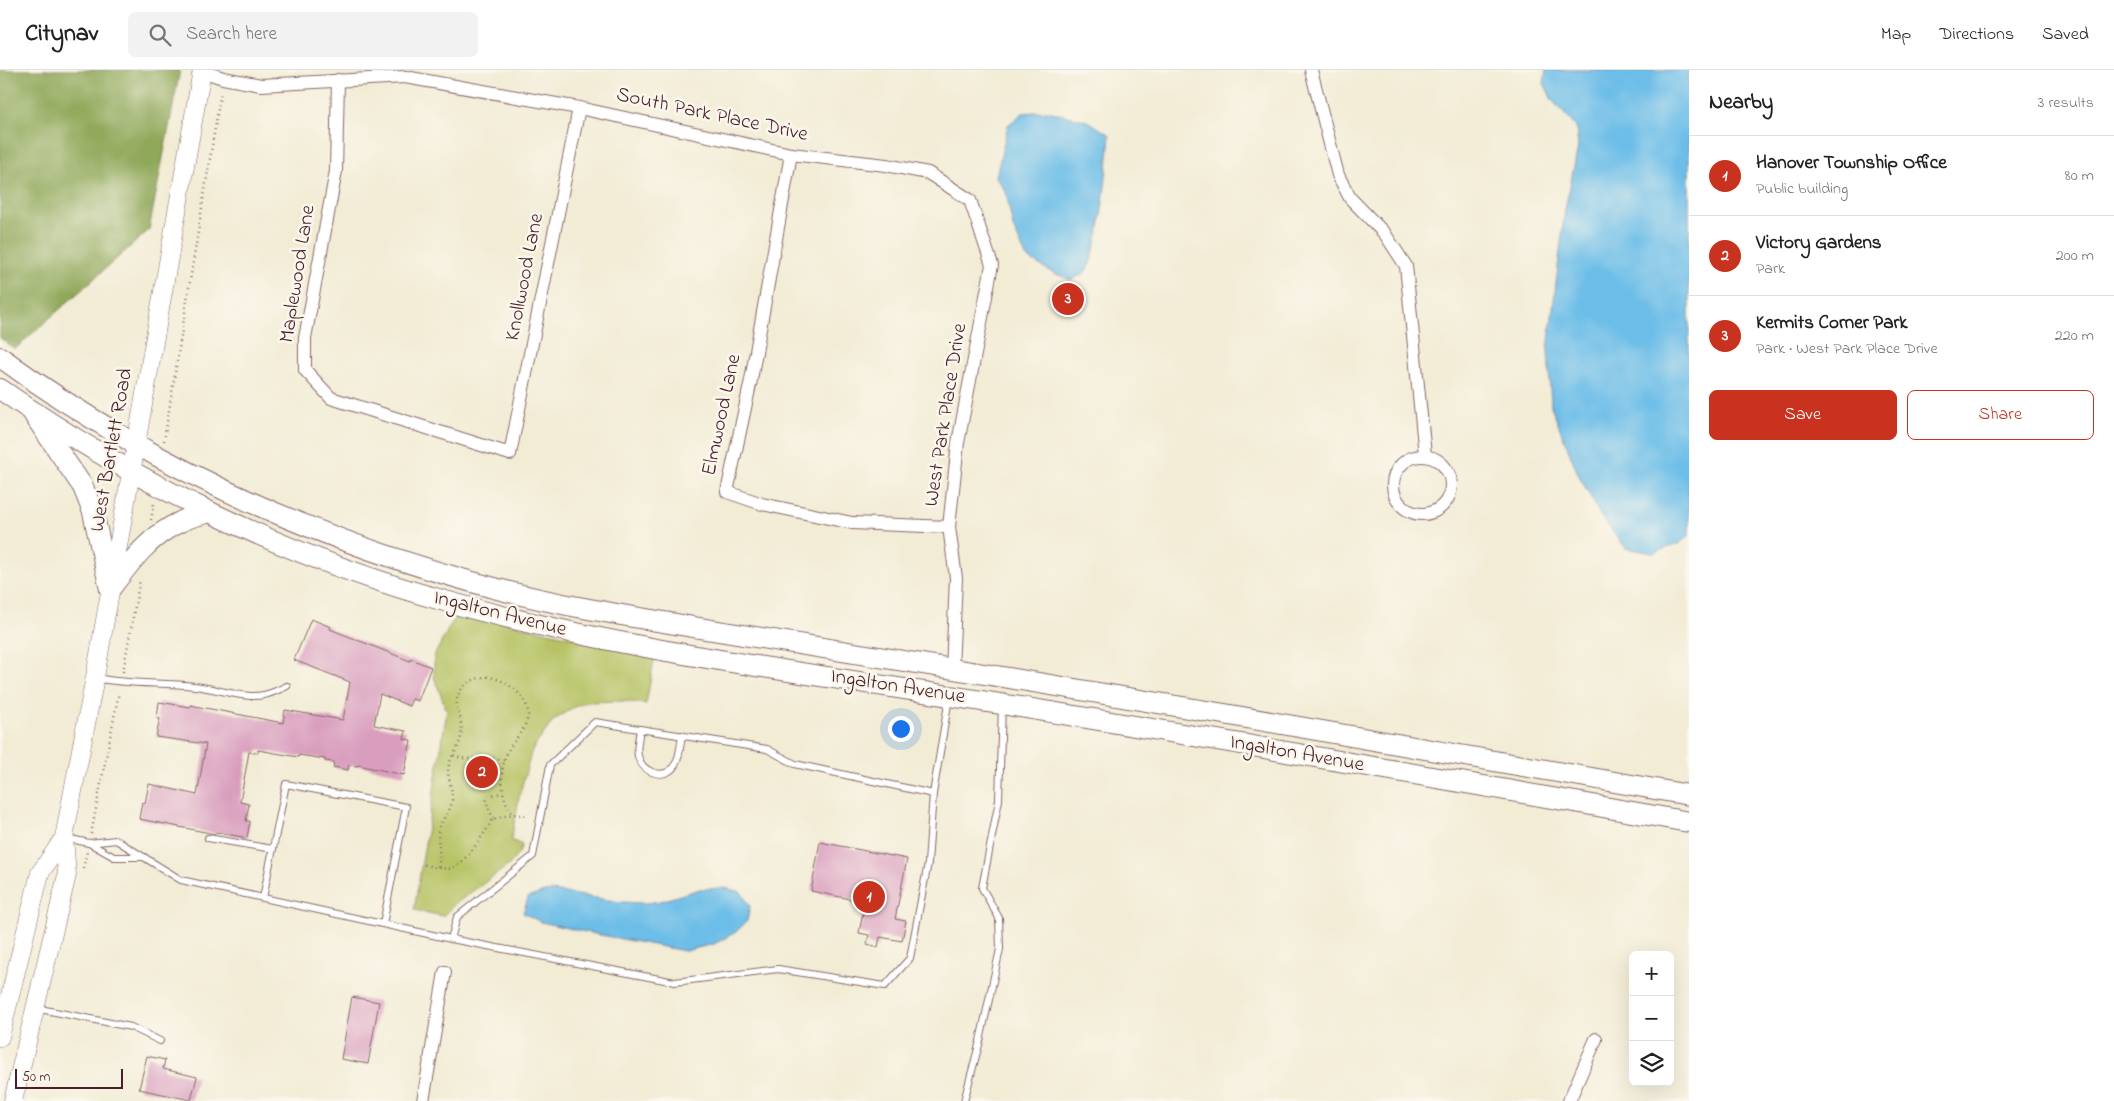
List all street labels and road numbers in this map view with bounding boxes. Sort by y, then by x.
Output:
street label: South Park Place Drive [613,80,811,150]
street label: Maplewood Lane [272,202,324,345]
street label: Knollwood Lane [498,210,552,343]
street label: West Park Place Drive [917,320,975,509]
street label: Elmwood Lane [694,351,750,479]
street label: West Bartlett Road [83,366,141,534]
street label: Ingalton Avenue [430,583,570,647]
street label: Ingalton Avenue [828,662,968,715]
street label: Ingalton Avenue [1227,727,1367,783]

